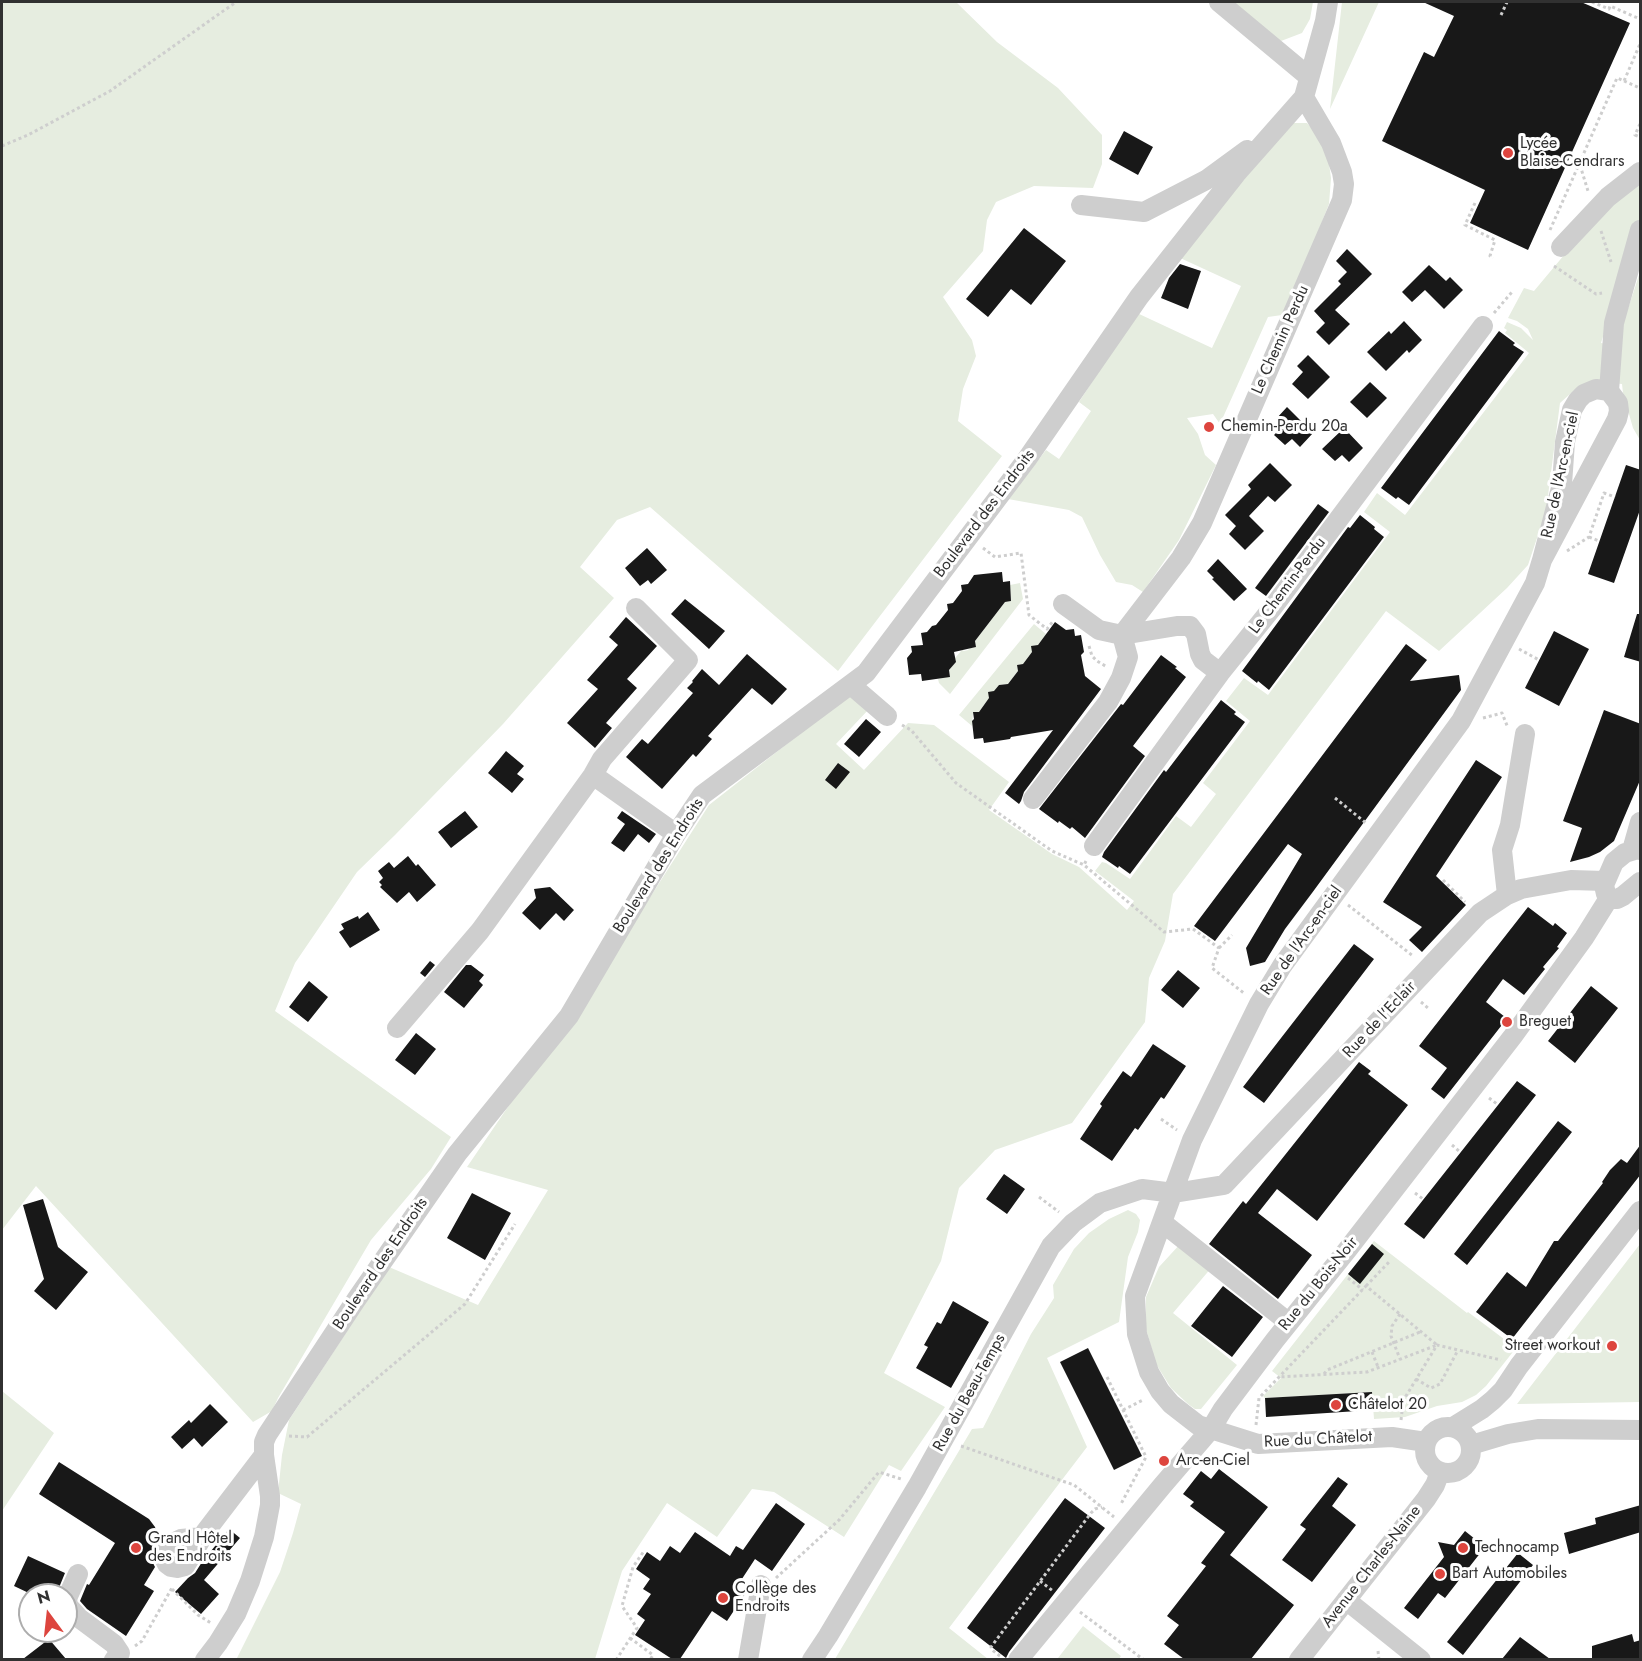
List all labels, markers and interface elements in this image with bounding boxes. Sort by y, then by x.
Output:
place label: Lycée Blaise-Cendrars [1520,134,1624,172]
marker: Lycée Blaise-Cendrars [1501,146,1515,160]
street label: Le Chemin Perdu [1248,283,1314,397]
street label: Rue de l'Arc-en-ciel [1538,410,1584,540]
place label: Chemin-Perdu 20a [1221,417,1348,437]
marker: Chemin-Perdu 20a [1202,420,1216,434]
street label: Boulevard des Endroits [931,446,1039,582]
street label: Le Chemin-Perdu [1245,534,1331,638]
street label: Boulevard des Endroits [610,795,708,937]
street label: Rue de l'Arc-en-ciel [1257,883,1347,999]
street label: Rue de l'Eclair [1339,978,1421,1062]
place label: Breguet [1519,1012,1571,1032]
marker: Breguet [1500,1015,1514,1029]
street label: Boulevard des Endroits [330,1194,432,1334]
street label: Rue du Bois-Noir [1275,1233,1363,1335]
street label: Rue du Beau-Temps [930,1331,1010,1455]
place label: Street workout [1504,1336,1600,1356]
marker: Street workout [1605,1339,1619,1353]
place label: Châtelot 20 [1348,1395,1427,1415]
marker: Châtelot 20 [1329,1398,1343,1412]
street label: Rue du Châtelot [1263,1428,1373,1452]
place label: Arc-en-Ciel [1176,1451,1250,1471]
marker: Arc-en-Ciel [1157,1454,1171,1468]
street label: Avenue Charles-Naine [1318,1502,1426,1632]
place label: Grand Hôtel des Endroits [148,1529,232,1567]
place label: Technocamp [1475,1538,1559,1558]
marker: Grand Hôtel des Endroits [129,1541,143,1555]
marker: Technocamp [1456,1541,1470,1555]
place label: Bart Automobiles [1452,1564,1567,1584]
marker: Bart Automobiles [1433,1567,1447,1581]
place label: Collège des Endroits [735,1579,816,1617]
north arrow [18,1583,78,1643]
text: N [35,1584,53,1610]
marker: Collège des Endroits [716,1591,730,1605]

